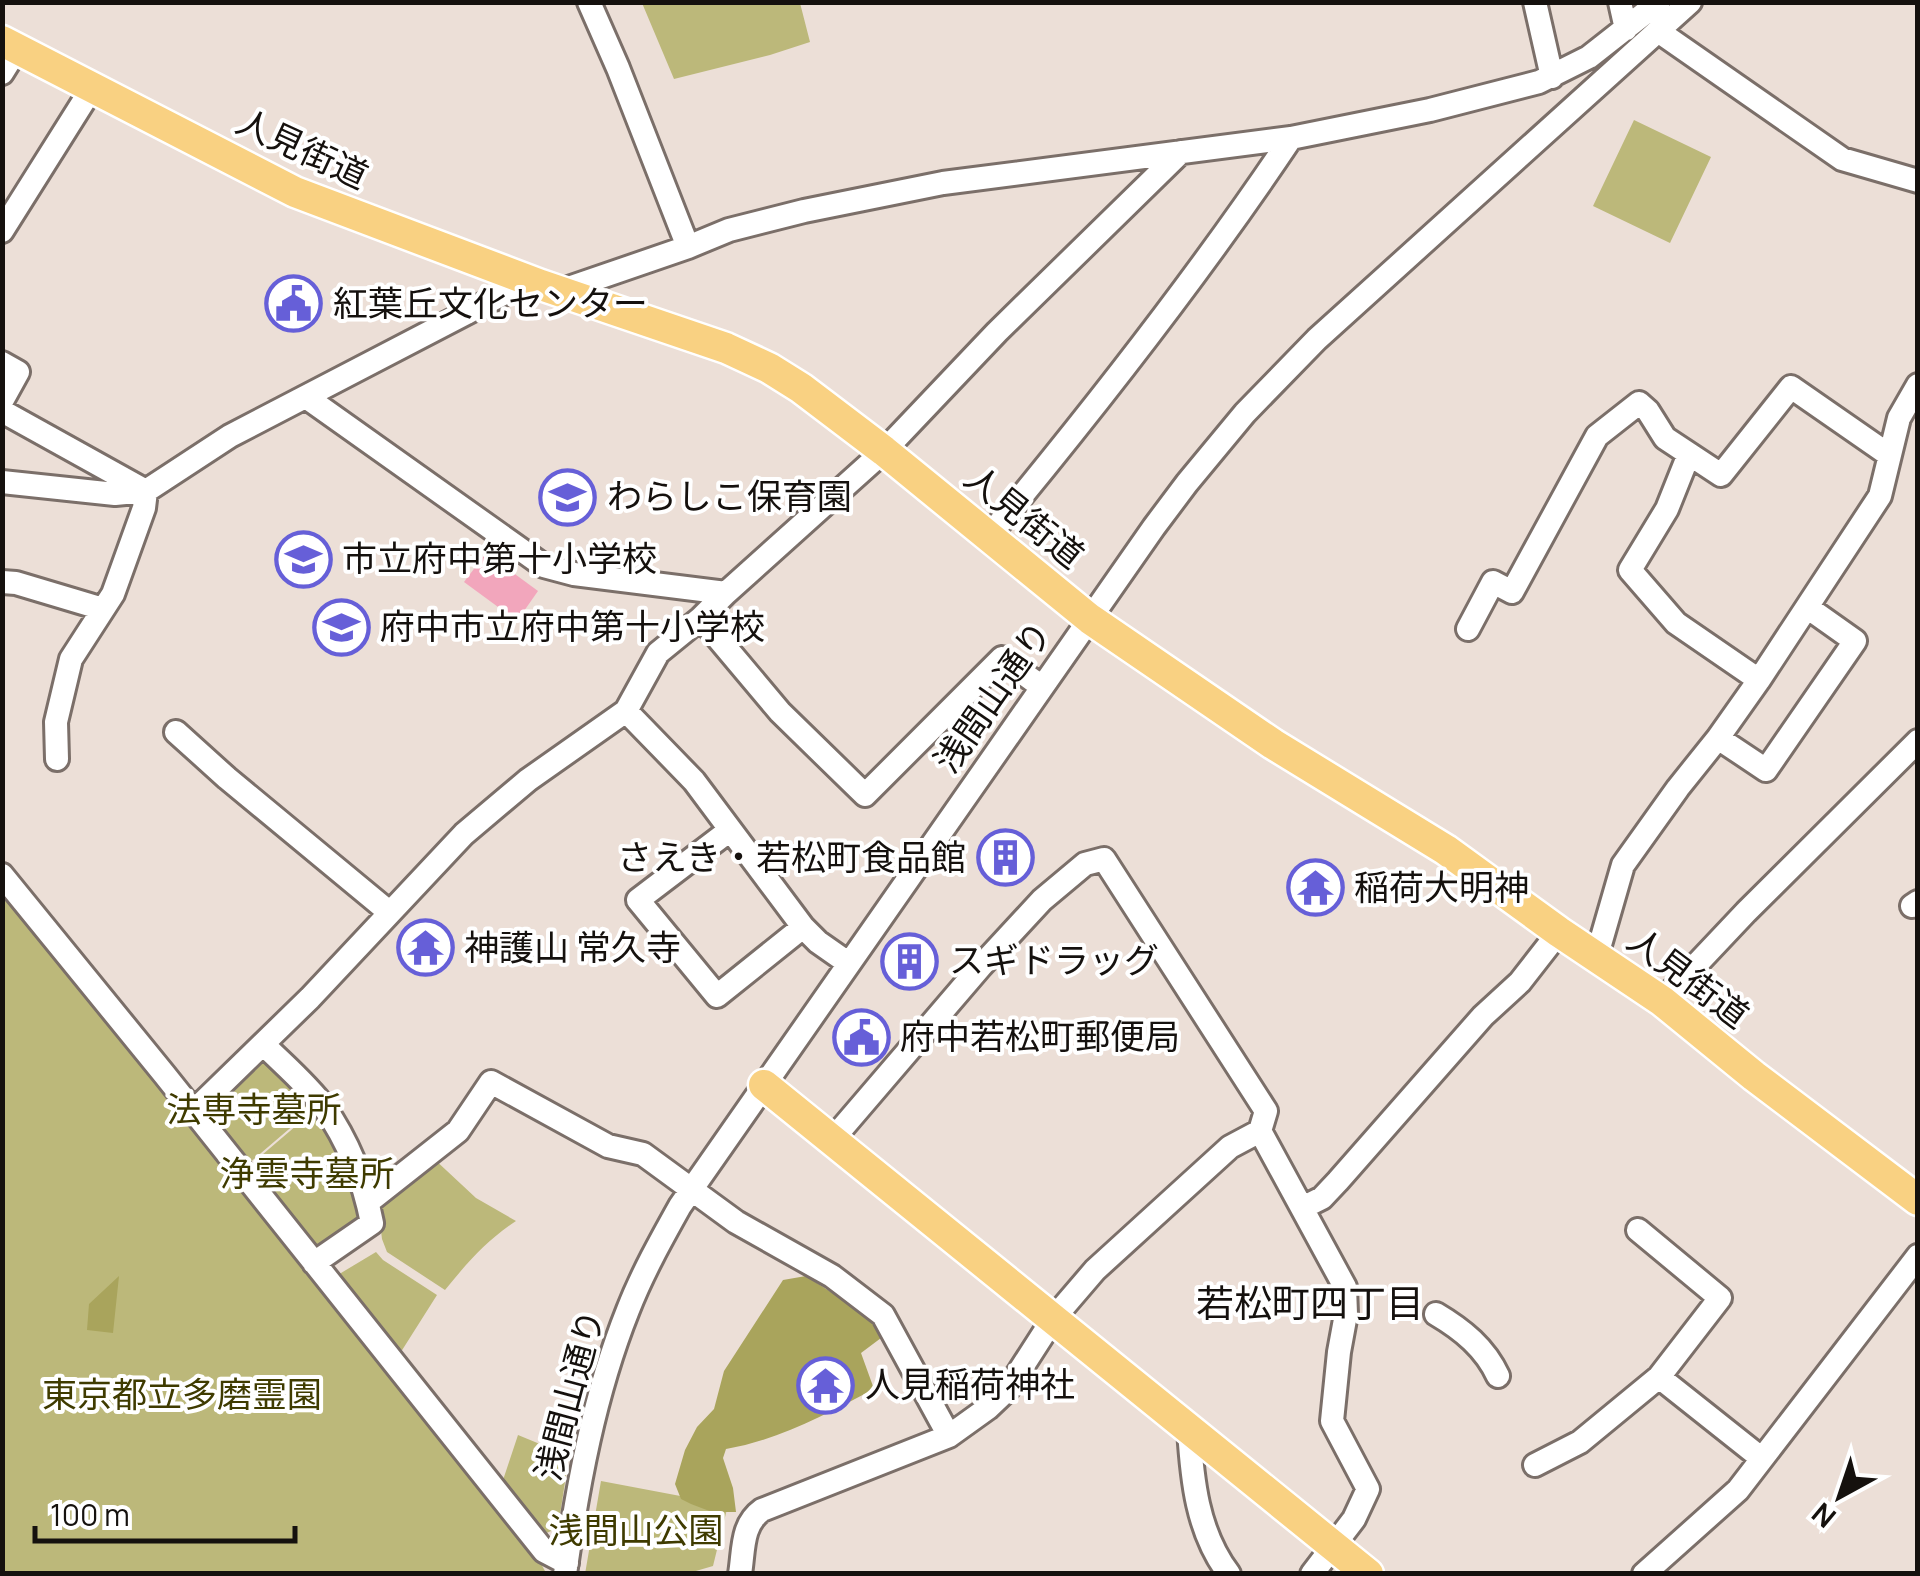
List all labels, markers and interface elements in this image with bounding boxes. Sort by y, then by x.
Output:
street label: 人見街道 [229,97,376,199]
public building icon: 紅葉丘文化センター [264,274,324,334]
place label: 紅葉丘文化センター [333,279,648,327]
street label: 人見街道 [955,454,1094,579]
school or university icon: わらしこ保育園 [538,467,598,527]
place label: わらしこ保育園 [607,472,852,520]
school or university icon: 市立府中第十小学校 [273,529,333,589]
place label: 市立府中第十小学校 [342,534,657,582]
school or university icon: 府中市立府中第十小学校 [311,597,371,657]
place label: 府中市立府中第十小学校 [380,602,765,650]
street label: 浅間山通り [922,611,1062,782]
building icon: さえき・若松町食品館 [975,828,1035,888]
place label: さえき・若松町食品館 [617,833,966,881]
temple icon: 稲荷大明神 [1285,858,1345,918]
place label: 稲荷大明神 [1354,863,1529,911]
street label: 人見街道 [1618,916,1759,1039]
temple icon: 神護山 常久寺 [395,918,455,978]
place label: 神護山 常久寺 [464,923,681,971]
building icon: スギドラッグ [880,931,940,991]
place label: スギドラッグ [949,936,1159,984]
public building icon: 府中若松町郵便局 [831,1007,891,1067]
place label: 府中若松町郵便局 [900,1012,1180,1060]
park label: 法専寺墓所 [166,1085,342,1133]
park label: 浄雲寺墓所 [219,1149,395,1197]
district label: 若松町四丁目 [1196,1276,1424,1328]
street label: 浅間山通り [523,1304,615,1485]
temple icon: 人見稲荷神社 [796,1355,856,1415]
place label: 人見稲荷神社 [865,1360,1075,1408]
park label: 東京都立多磨霊園 [42,1370,322,1418]
north arrow [1790,1446,1890,1546]
scale bar [35,1481,295,1543]
text: 100 m [50,1494,130,1535]
text: N [1803,1495,1843,1537]
park label: 浅間山公園 [548,1506,724,1554]

